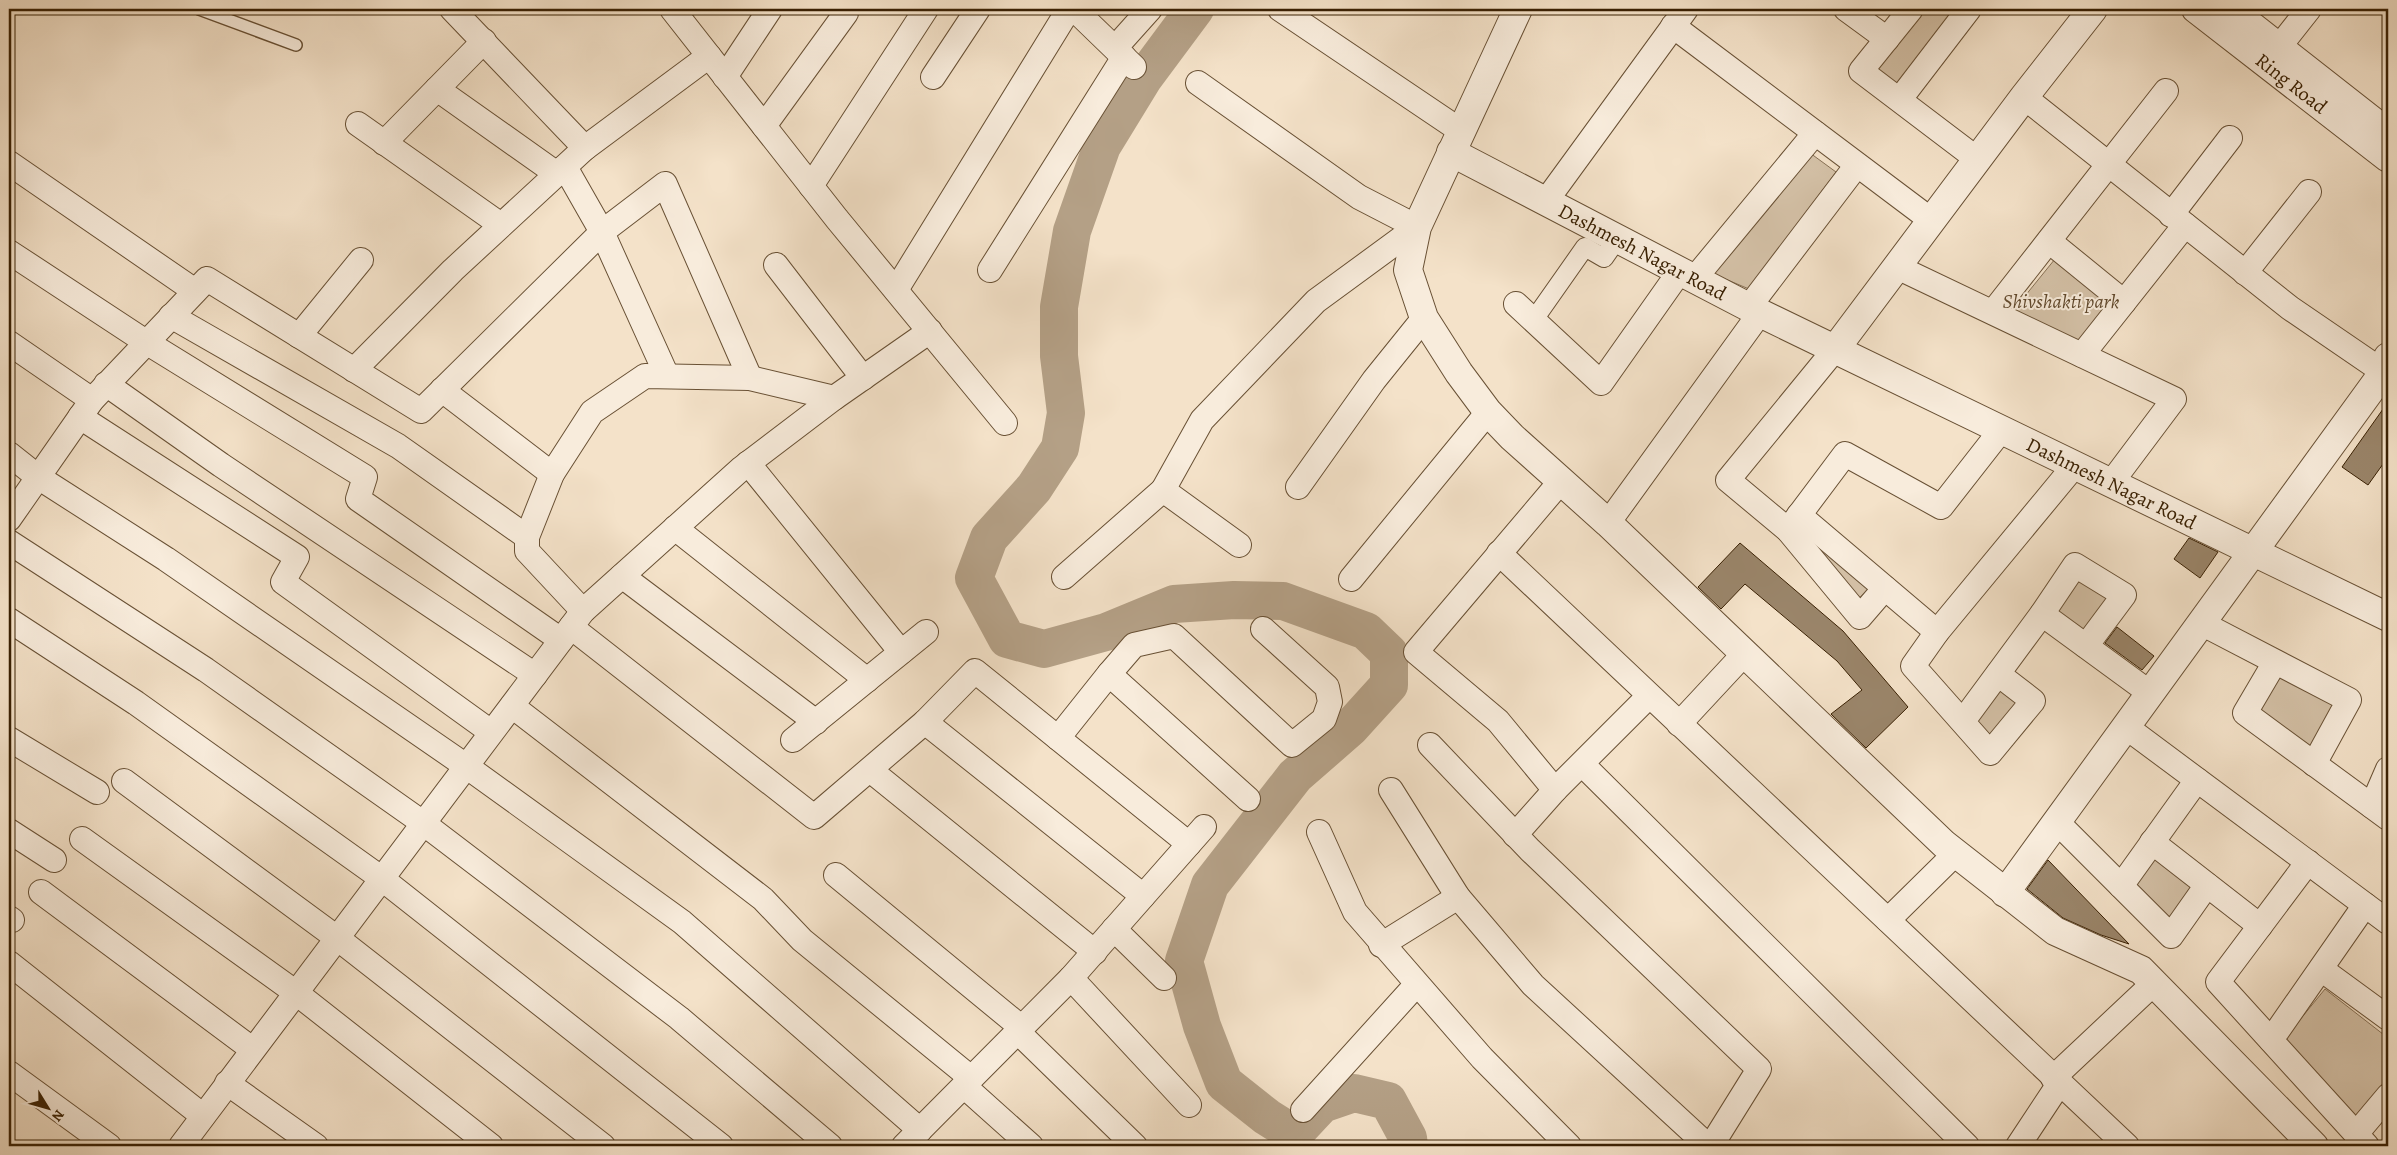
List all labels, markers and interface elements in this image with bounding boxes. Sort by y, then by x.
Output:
street label: Ring Road [2250,47,2333,120]
street label: Dashmesh Nagar Road [1554,197,1732,307]
park label: Shivshakti park [2003,288,2120,315]
street label: Dashmesh Nagar Road [2022,430,2201,536]
north arrow [22,1082,72,1132]
text: N [47,1106,69,1125]

